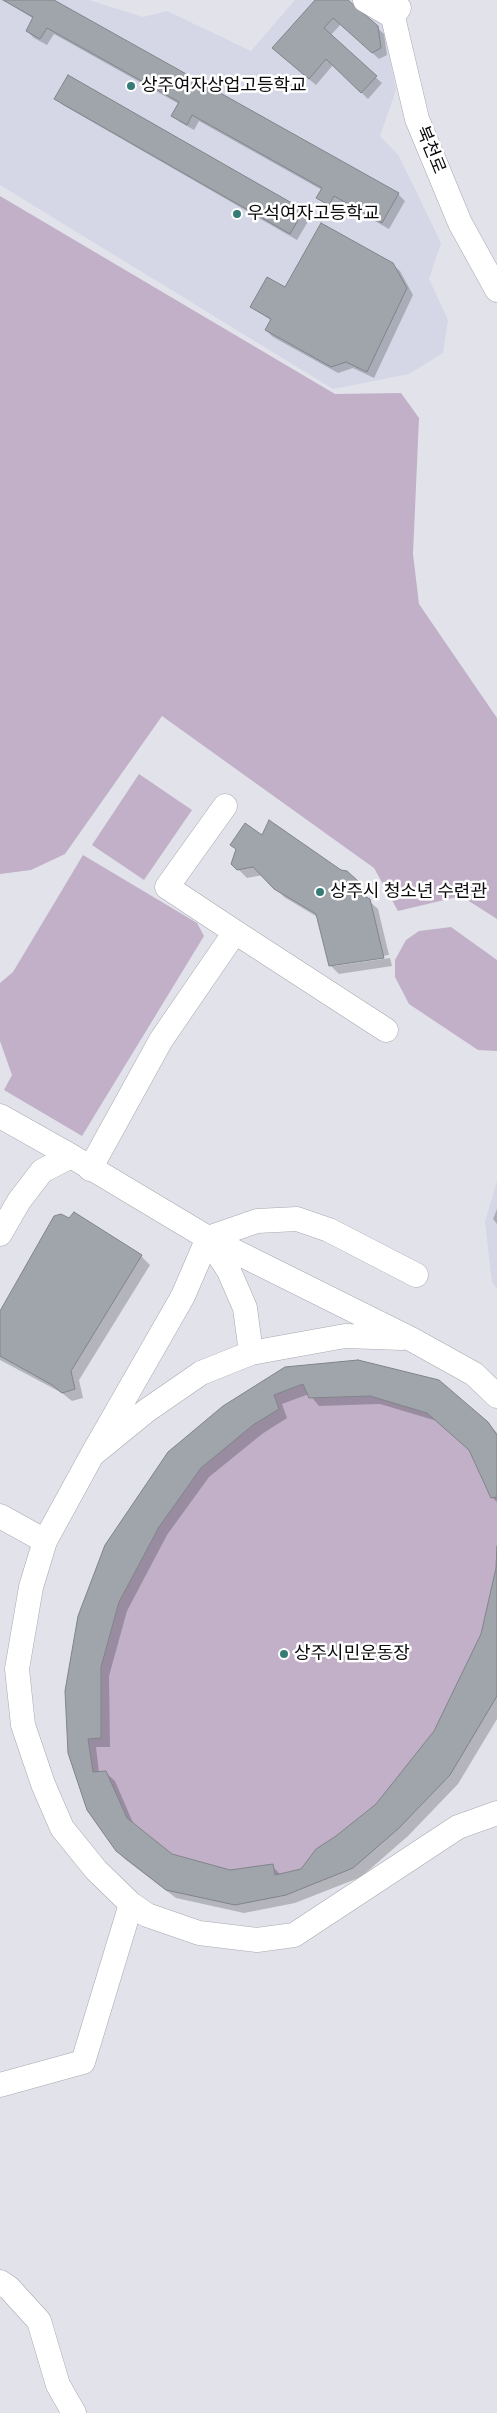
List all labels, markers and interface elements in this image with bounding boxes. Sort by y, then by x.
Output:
place label: 상주여자상업고등학교 [141,75,307,97]
marker: 상주여자상업고등학교 [125,80,137,92]
street label: 북천로 [411,123,449,177]
place label: 우석여자고등학교 [247,203,379,225]
marker: 우석여자고등학교 [231,208,243,220]
place label: 상주시 청소년 수련관 [330,881,487,903]
marker: 상주시 청소년 수련관 [314,886,326,898]
place label: 상주시민운동장 [294,1643,410,1665]
marker: 상주시민운동장 [278,1648,290,1660]

